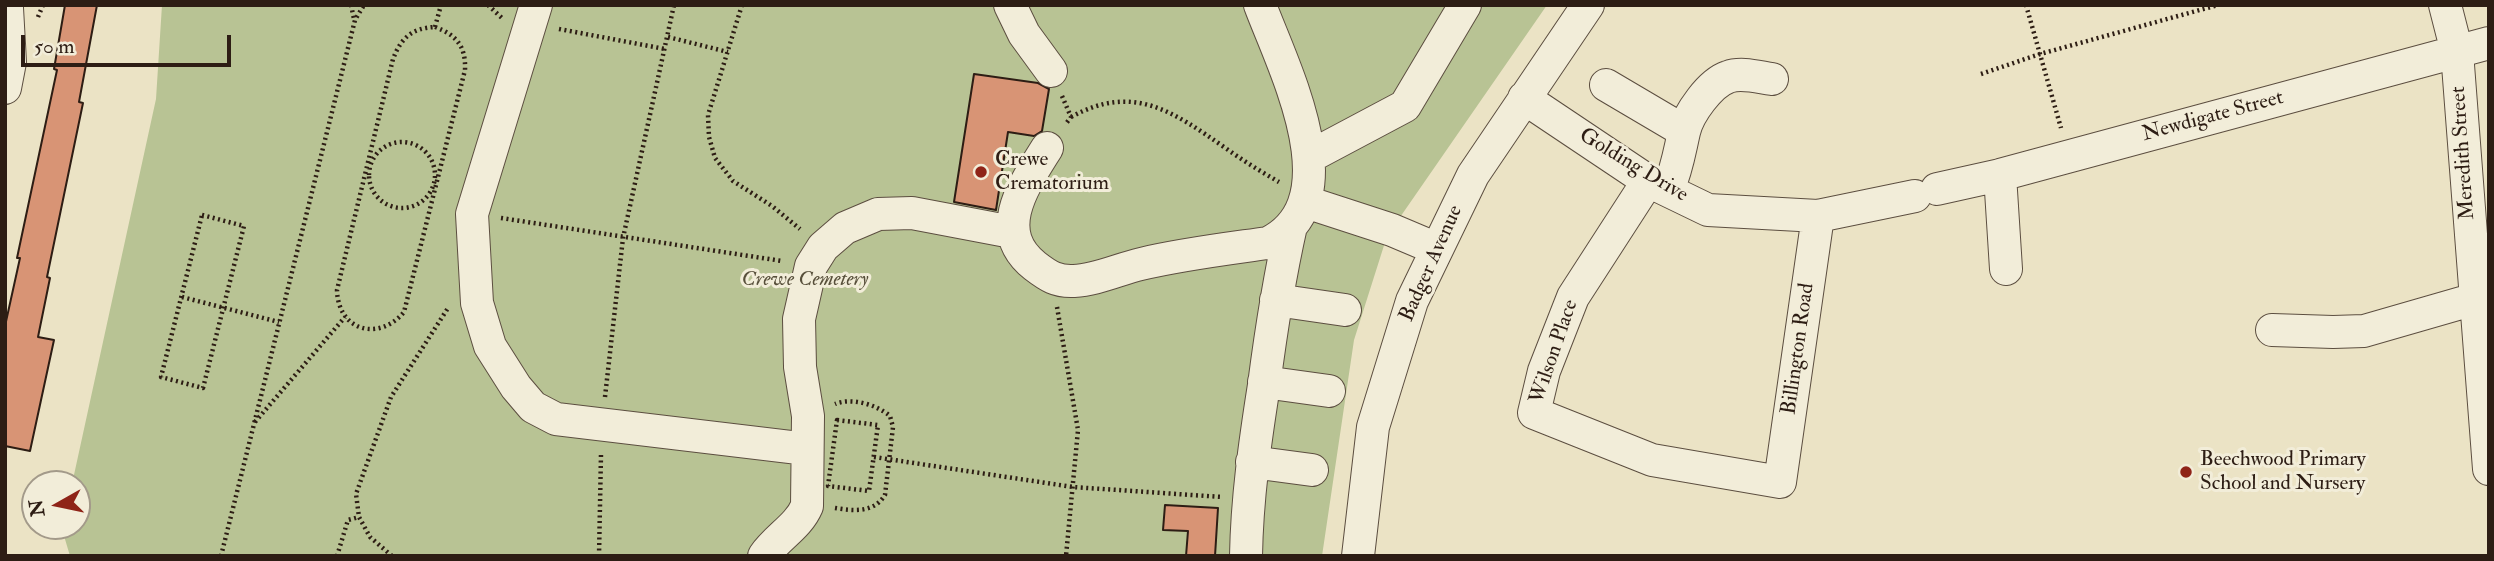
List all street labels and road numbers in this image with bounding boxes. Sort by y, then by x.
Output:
street label: Meredith Street [2447,85,2481,221]
street label: Newdigate Street [2140,86,2286,148]
street label: Golding Drive [1574,124,1692,208]
street label: Badger Avenue [1395,202,1469,326]
street label: Billington Road [1777,282,1821,416]
street label: Wilson Place [1525,297,1585,407]

